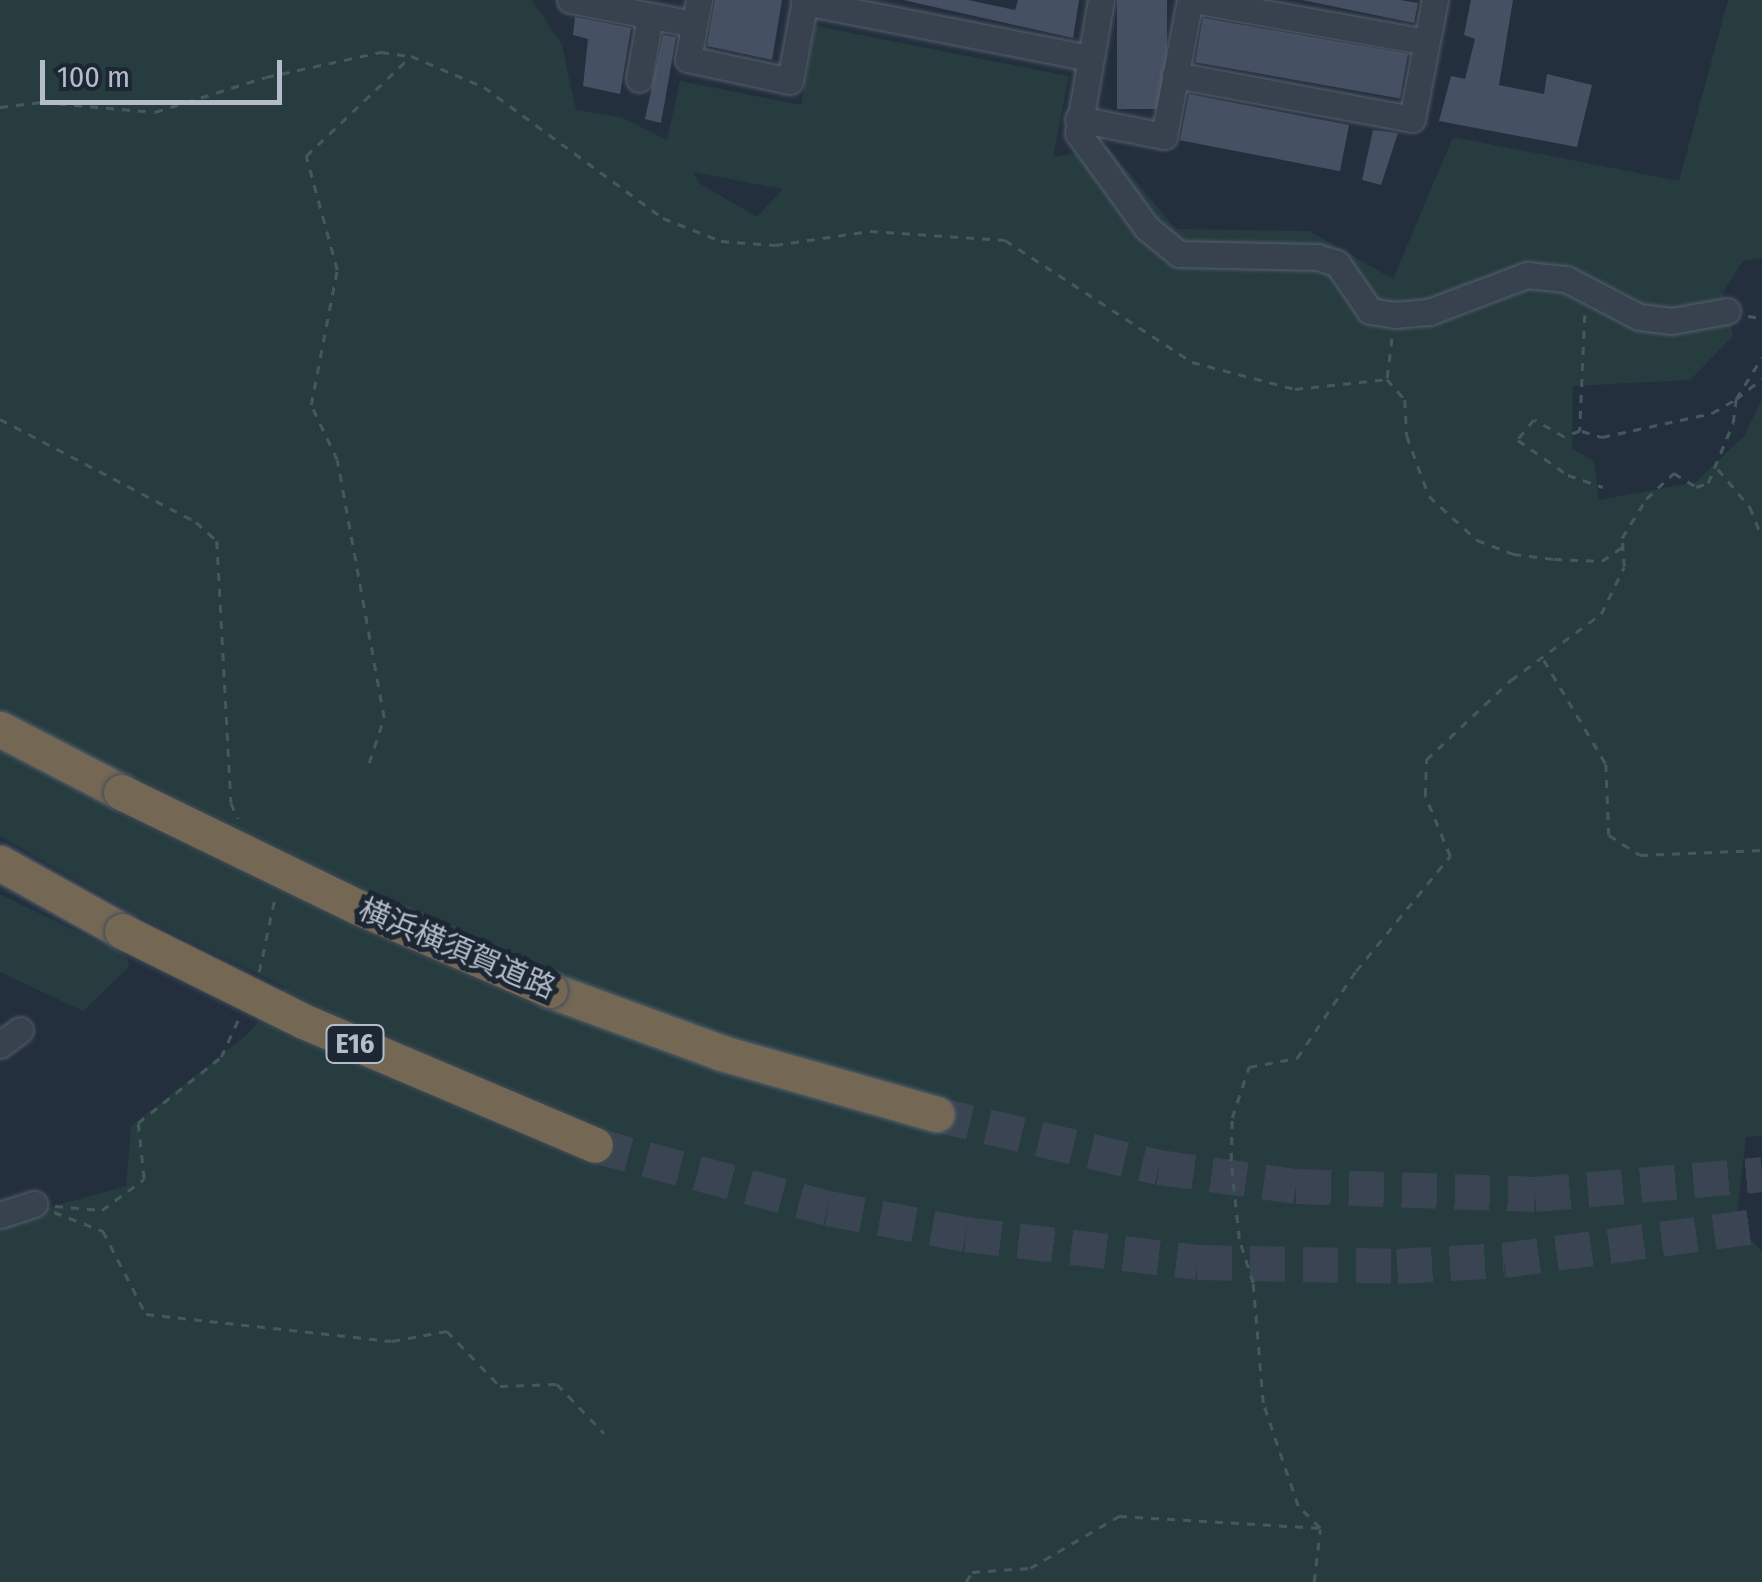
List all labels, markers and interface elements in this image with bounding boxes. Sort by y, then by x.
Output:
scale bar [45,40,288,102]
text: 100 m [57,59,130,95]
street label: 横浜横須賀道路 [353,891,561,1007]
road number: E16 [325,1021,385,1067]

